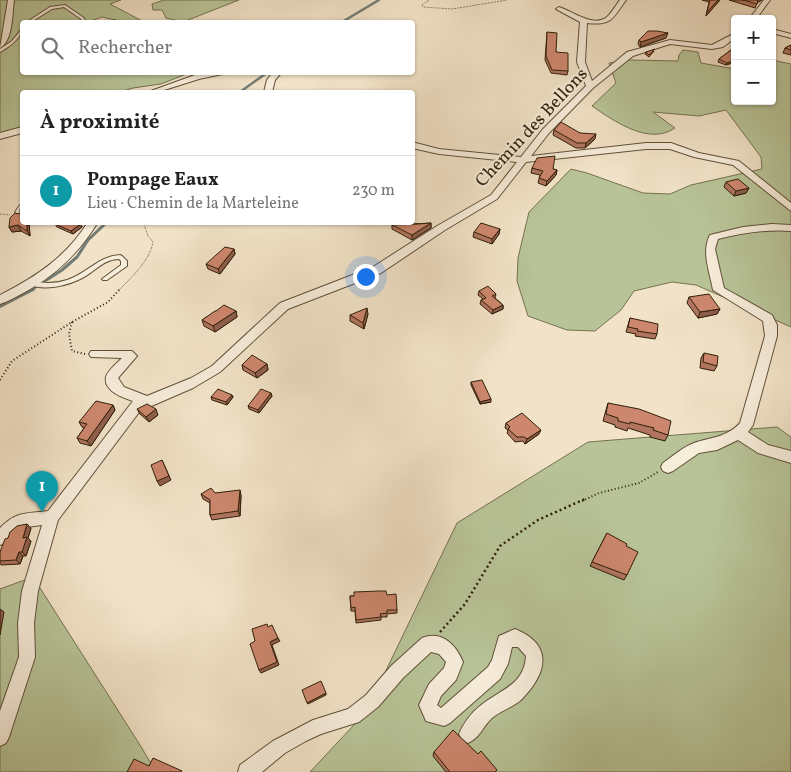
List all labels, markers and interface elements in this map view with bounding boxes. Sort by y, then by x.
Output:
map controls [731,15,776,105]
button: + [731,15,776,60]
search box [20,20,415,75]
icon: search [38,34,66,62]
text: Rechercher [78,35,172,61]
button: − [731,60,776,105]
street label: Chemin des Bellons [470,63,594,193]
text: À proximité [40,108,159,137]
text: Pompage Eaux [87,167,219,193]
text: 1 [53,180,59,202]
text: 230 m [352,180,395,202]
text: Lieu · Chemin de la Marteleine [87,193,299,215]
your location [353,264,379,290]
pin: 1 [26,471,58,512]

